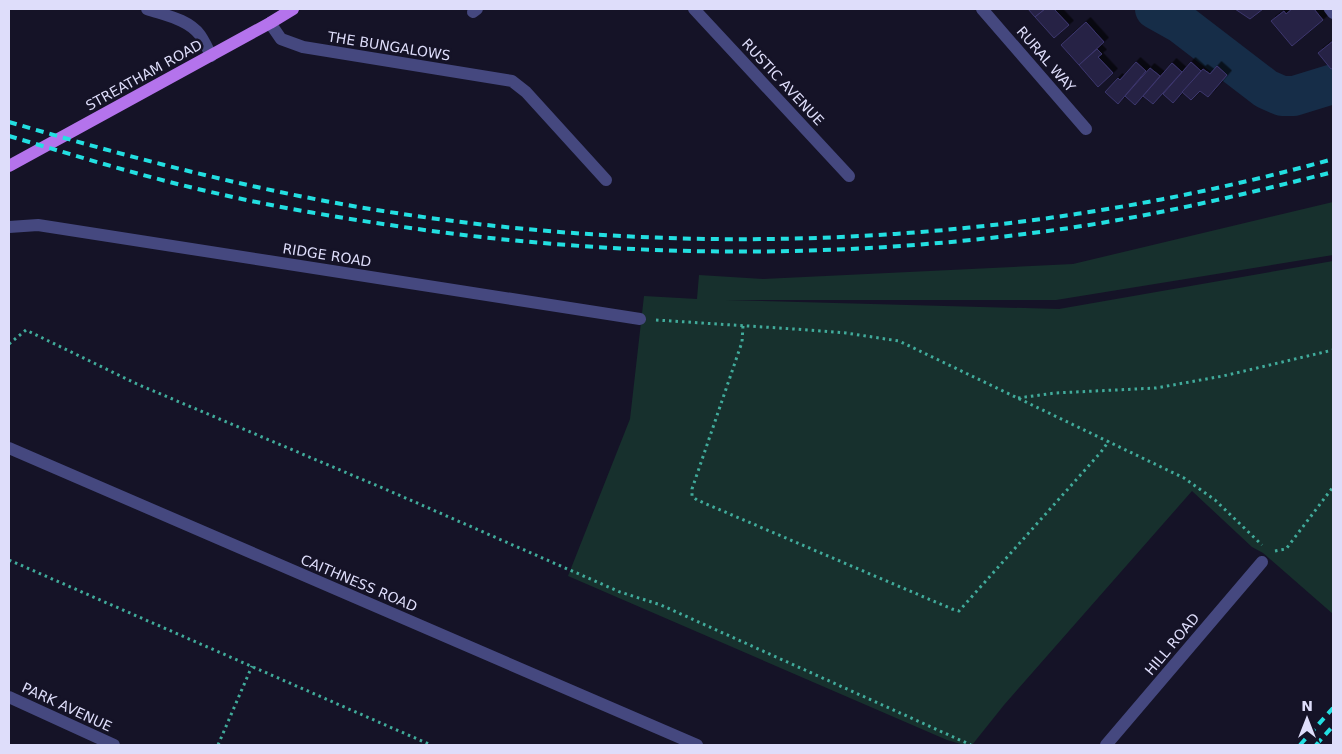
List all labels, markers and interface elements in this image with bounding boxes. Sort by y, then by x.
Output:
street label: RURAL WAY [1013,23,1079,95]
street label: THE BUNGALOWS [325,28,452,64]
street label: RUSTIC AVENUE [739,35,827,129]
street label: STREATHAM ROAD [83,36,205,114]
street label: RIDGE ROAD [281,240,373,270]
street label: CAITHNESS ROAD [298,551,420,615]
street label: HILL ROAD [1142,610,1202,678]
street label: PARK AVENUE [20,679,114,735]
north arrow [1282,694,1332,744]
text: N [1301,698,1313,714]

